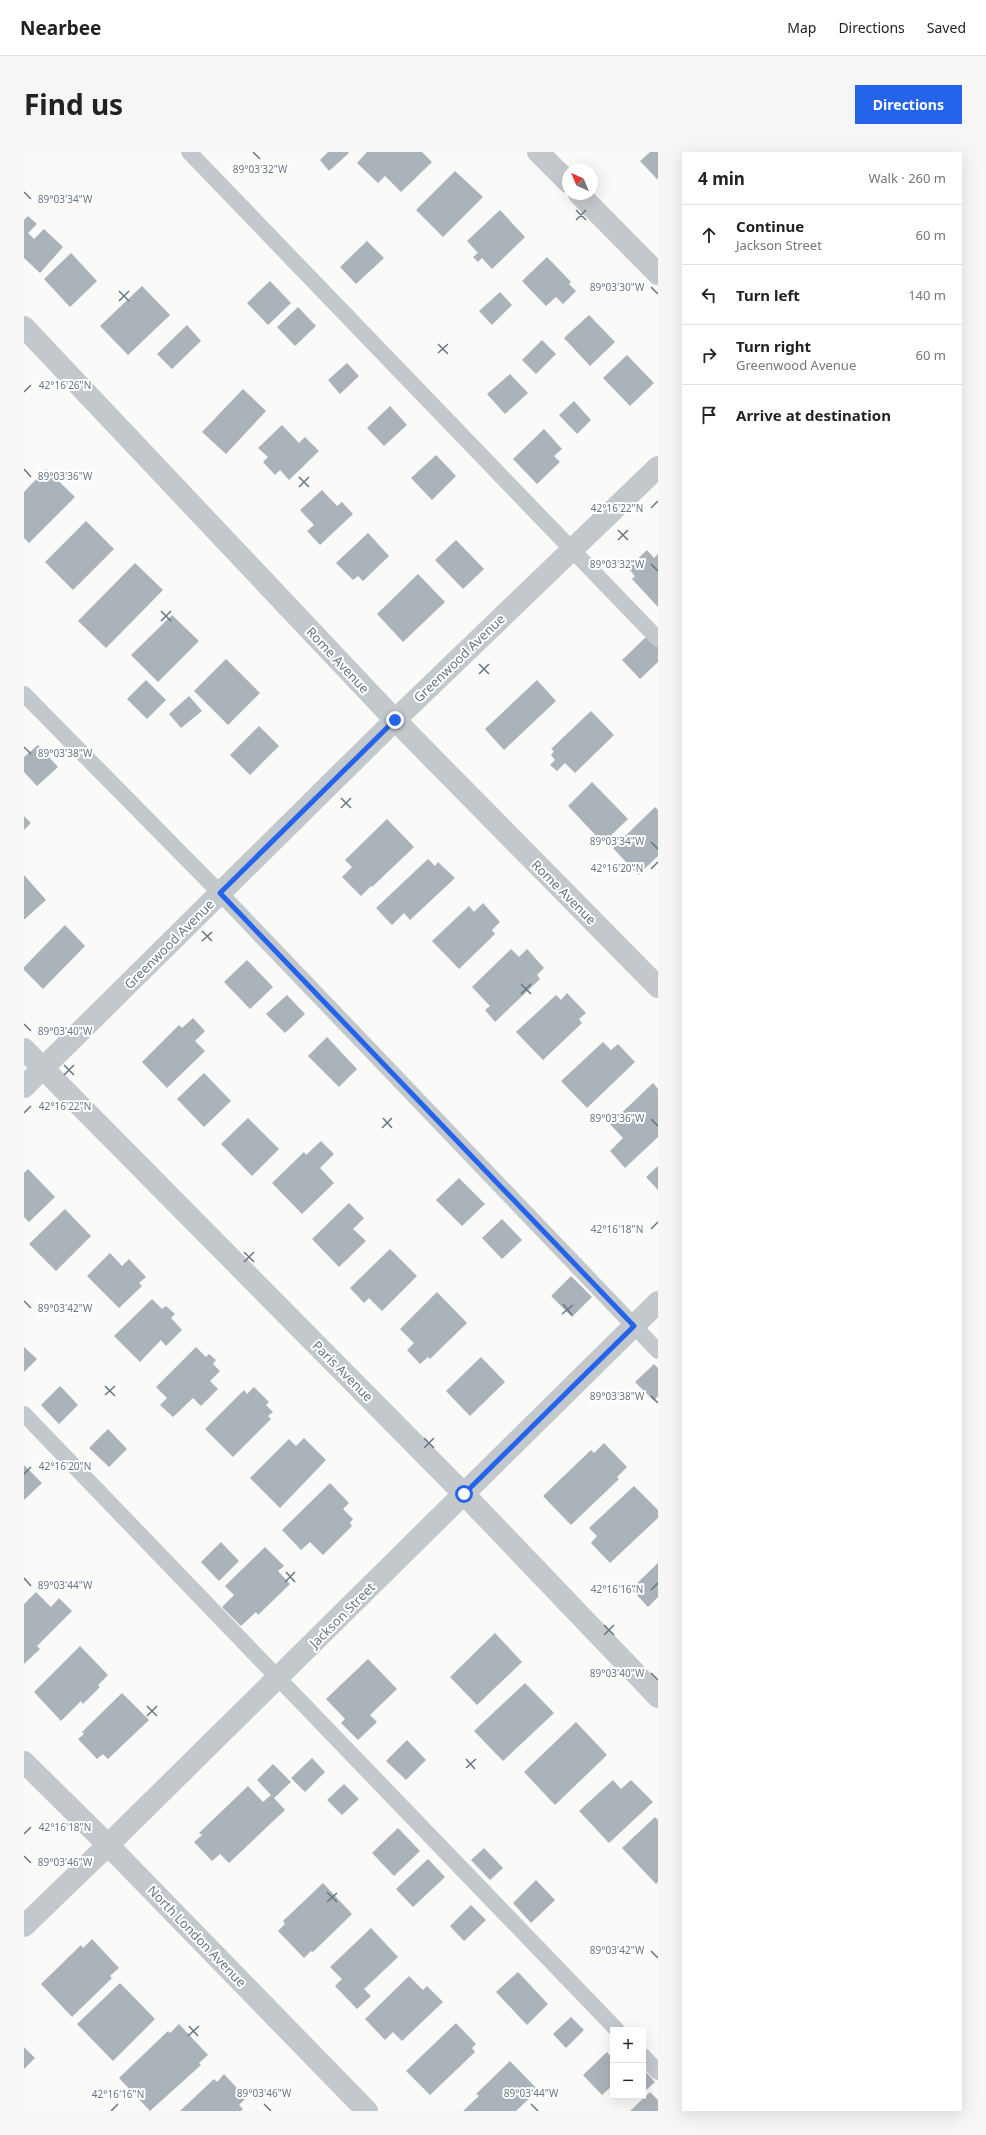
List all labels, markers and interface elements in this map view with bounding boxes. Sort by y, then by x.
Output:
text: Nearbee [20,15,101,41]
text: Map [787,18,816,37]
text: Directions [838,18,905,37]
text: Saved [927,18,966,37]
text: Find us [24,85,123,123]
button: Directions [855,85,962,124]
text: 89°03'32"W [233,162,288,176]
north arrow [562,164,598,200]
text: 4 min [698,167,745,190]
text: Walk · 260 m [868,169,946,187]
text: 89°03'34"W [38,192,93,206]
text: Continue [736,216,804,236]
icon: ahead [698,224,720,246]
text: 60 m [916,226,946,244]
text: Jackson Street [736,236,822,254]
text: 89°03'30"W [590,280,645,294]
icon: left [698,284,720,306]
text: Turn left [736,285,800,305]
text: 140 m [908,286,946,304]
text: Turn right [736,336,811,356]
icon: right [698,344,720,366]
text: 60 m [916,346,946,364]
text: Greenwood Avenue [736,356,856,374]
text: 42°16'26"N [39,378,91,392]
icon: arrive [698,404,720,426]
text: Arrive at destination [736,405,891,425]
text: 89°03'36"W [38,469,93,483]
text: 42°16'22"N [591,501,643,515]
text: 89°03'32"W [590,557,645,571]
street label: Greenwood Avenue [409,610,509,706]
street label: Rome Avenue [303,623,373,697]
route end [386,711,404,729]
text: 89°03'38"W [38,746,93,760]
text: 89°03'34"W [590,834,645,848]
street label: Rome Avenue [528,856,600,928]
text: 42°16'20"N [591,861,643,875]
street label: Greenwood Avenue [120,895,218,993]
text: 89°03'40"W [38,1024,93,1038]
text: 42°16'22"N [39,1099,91,1113]
text: 89°03'36"W [590,1111,645,1125]
text: 42°16'18"N [591,1222,643,1236]
text: 89°03'42"W [38,1301,93,1315]
street label: Paris Avenue [309,1337,377,1405]
text: 89°03'38"W [590,1389,645,1403]
text: 42°16'20"N [39,1459,91,1473]
route start [455,1485,473,1503]
text: 89°03'44"W [38,1578,93,1592]
street label: Jackson Street [304,1578,379,1653]
text: 42°16'16"N [591,1582,643,1596]
text: 89°03'40"W [590,1666,645,1680]
text: 42°16'18"N [39,1820,91,1834]
text: 89°03'46"W [38,1855,93,1869]
street label: North London Avenue [144,1881,250,1991]
text: 89°03'42"W [590,1943,645,1957]
map controls [610,2027,646,2099]
button: + [610,2027,646,2063]
button: − [610,2063,646,2099]
text: 89°03'46"W [237,2086,292,2100]
text: 89°03'44"W [504,2086,559,2100]
text: 42°16'16"N [92,2087,144,2101]

